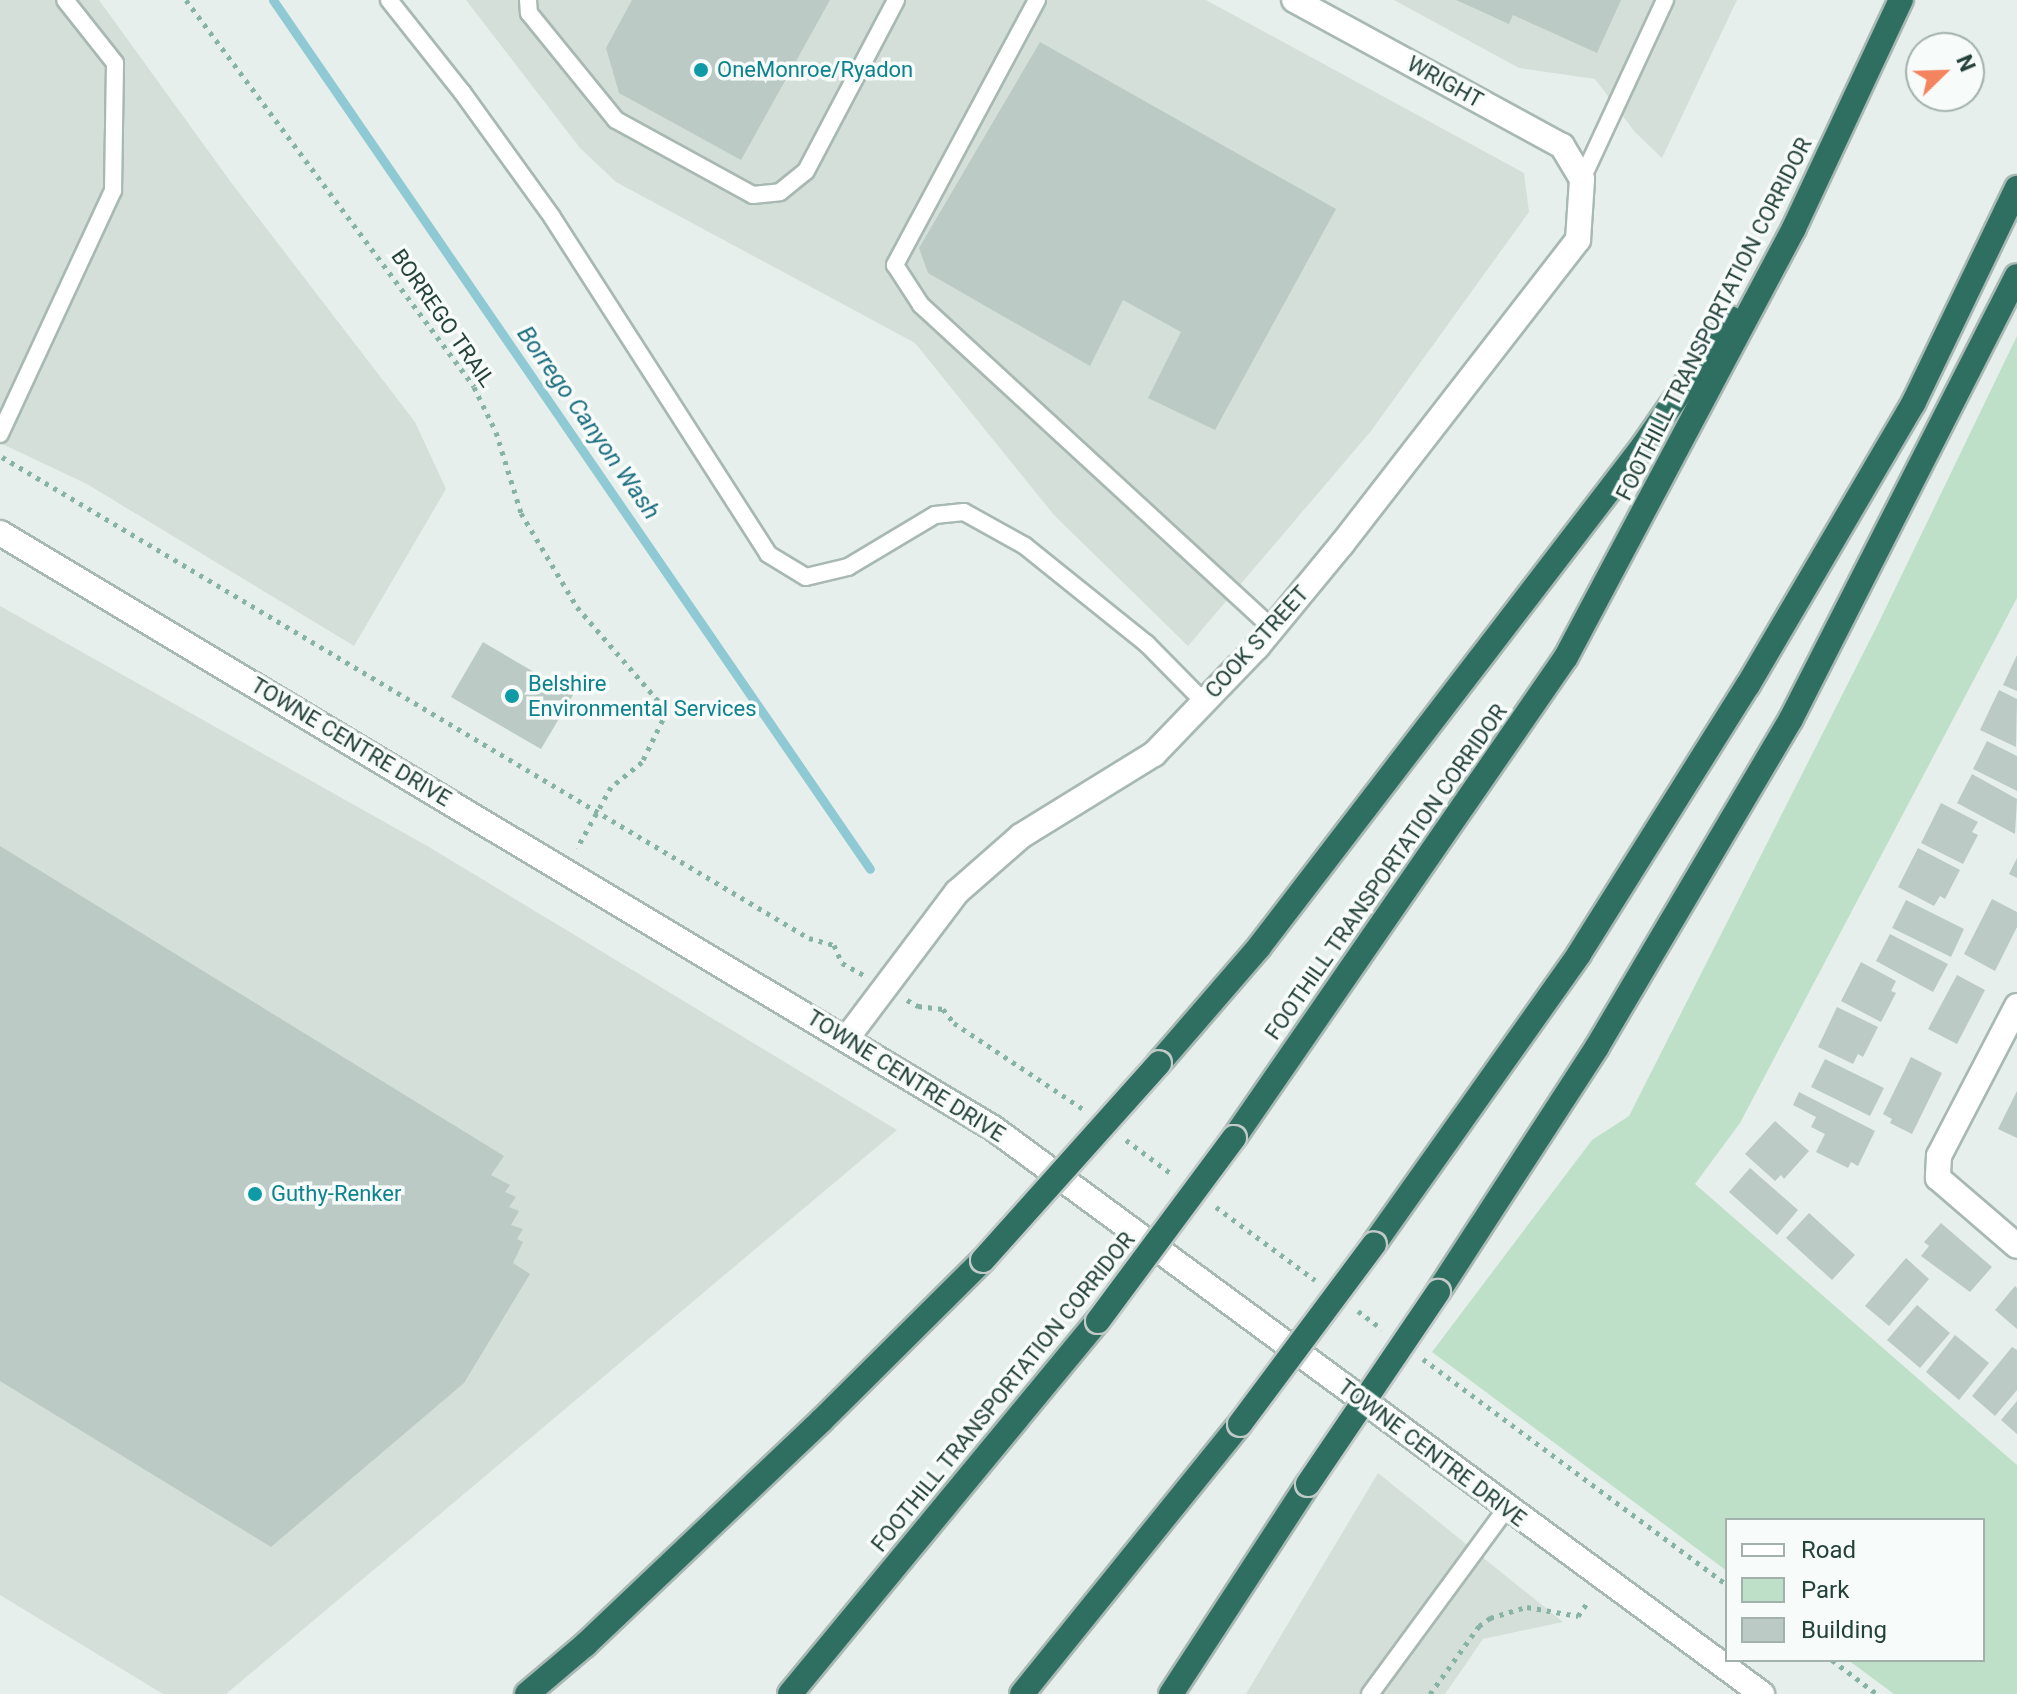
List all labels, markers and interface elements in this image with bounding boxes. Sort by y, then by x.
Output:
north arrow [1905,32,1985,112]
street label: WRIGHT [1402,50,1488,114]
text: N [1951,51,1980,75]
place label: OneMonroe/Ryadon [717,57,913,83]
marker: OneMonroe/Ryadon [692,61,710,79]
street label: FOOTHILL TRANSPORTATION CORRIDOR [1611,133,1817,505]
street label: BORREGO TRAIL [385,244,501,392]
water label: Borrego Canyon Wash [510,321,666,525]
street label: COOK STREET [1200,580,1314,704]
place label: Belshire Environmental Services [528,670,757,722]
street label: TOWNE CENTRE DRIVE [246,672,456,812]
marker: Belshire Environmental Services [503,687,521,705]
street label: FOOTHILL TRANSPORTATION CORRIDOR [1259,699,1513,1045]
street label: TOWNE CENTRE DRIVE [802,1004,1010,1148]
place label: Guthy-Renker [271,1181,401,1207]
marker: Guthy-Renker [246,1185,264,1203]
street label: FOOTHILL TRANSPORTATION CORRIDOR [866,1227,1140,1557]
street label: TOWNE CENTRE DRIVE [1333,1374,1531,1532]
legend [1725,1518,1985,1662]
text: Road [1801,1536,1856,1564]
text: Park [1801,1576,1849,1604]
text: Building [1801,1616,1887,1644]

